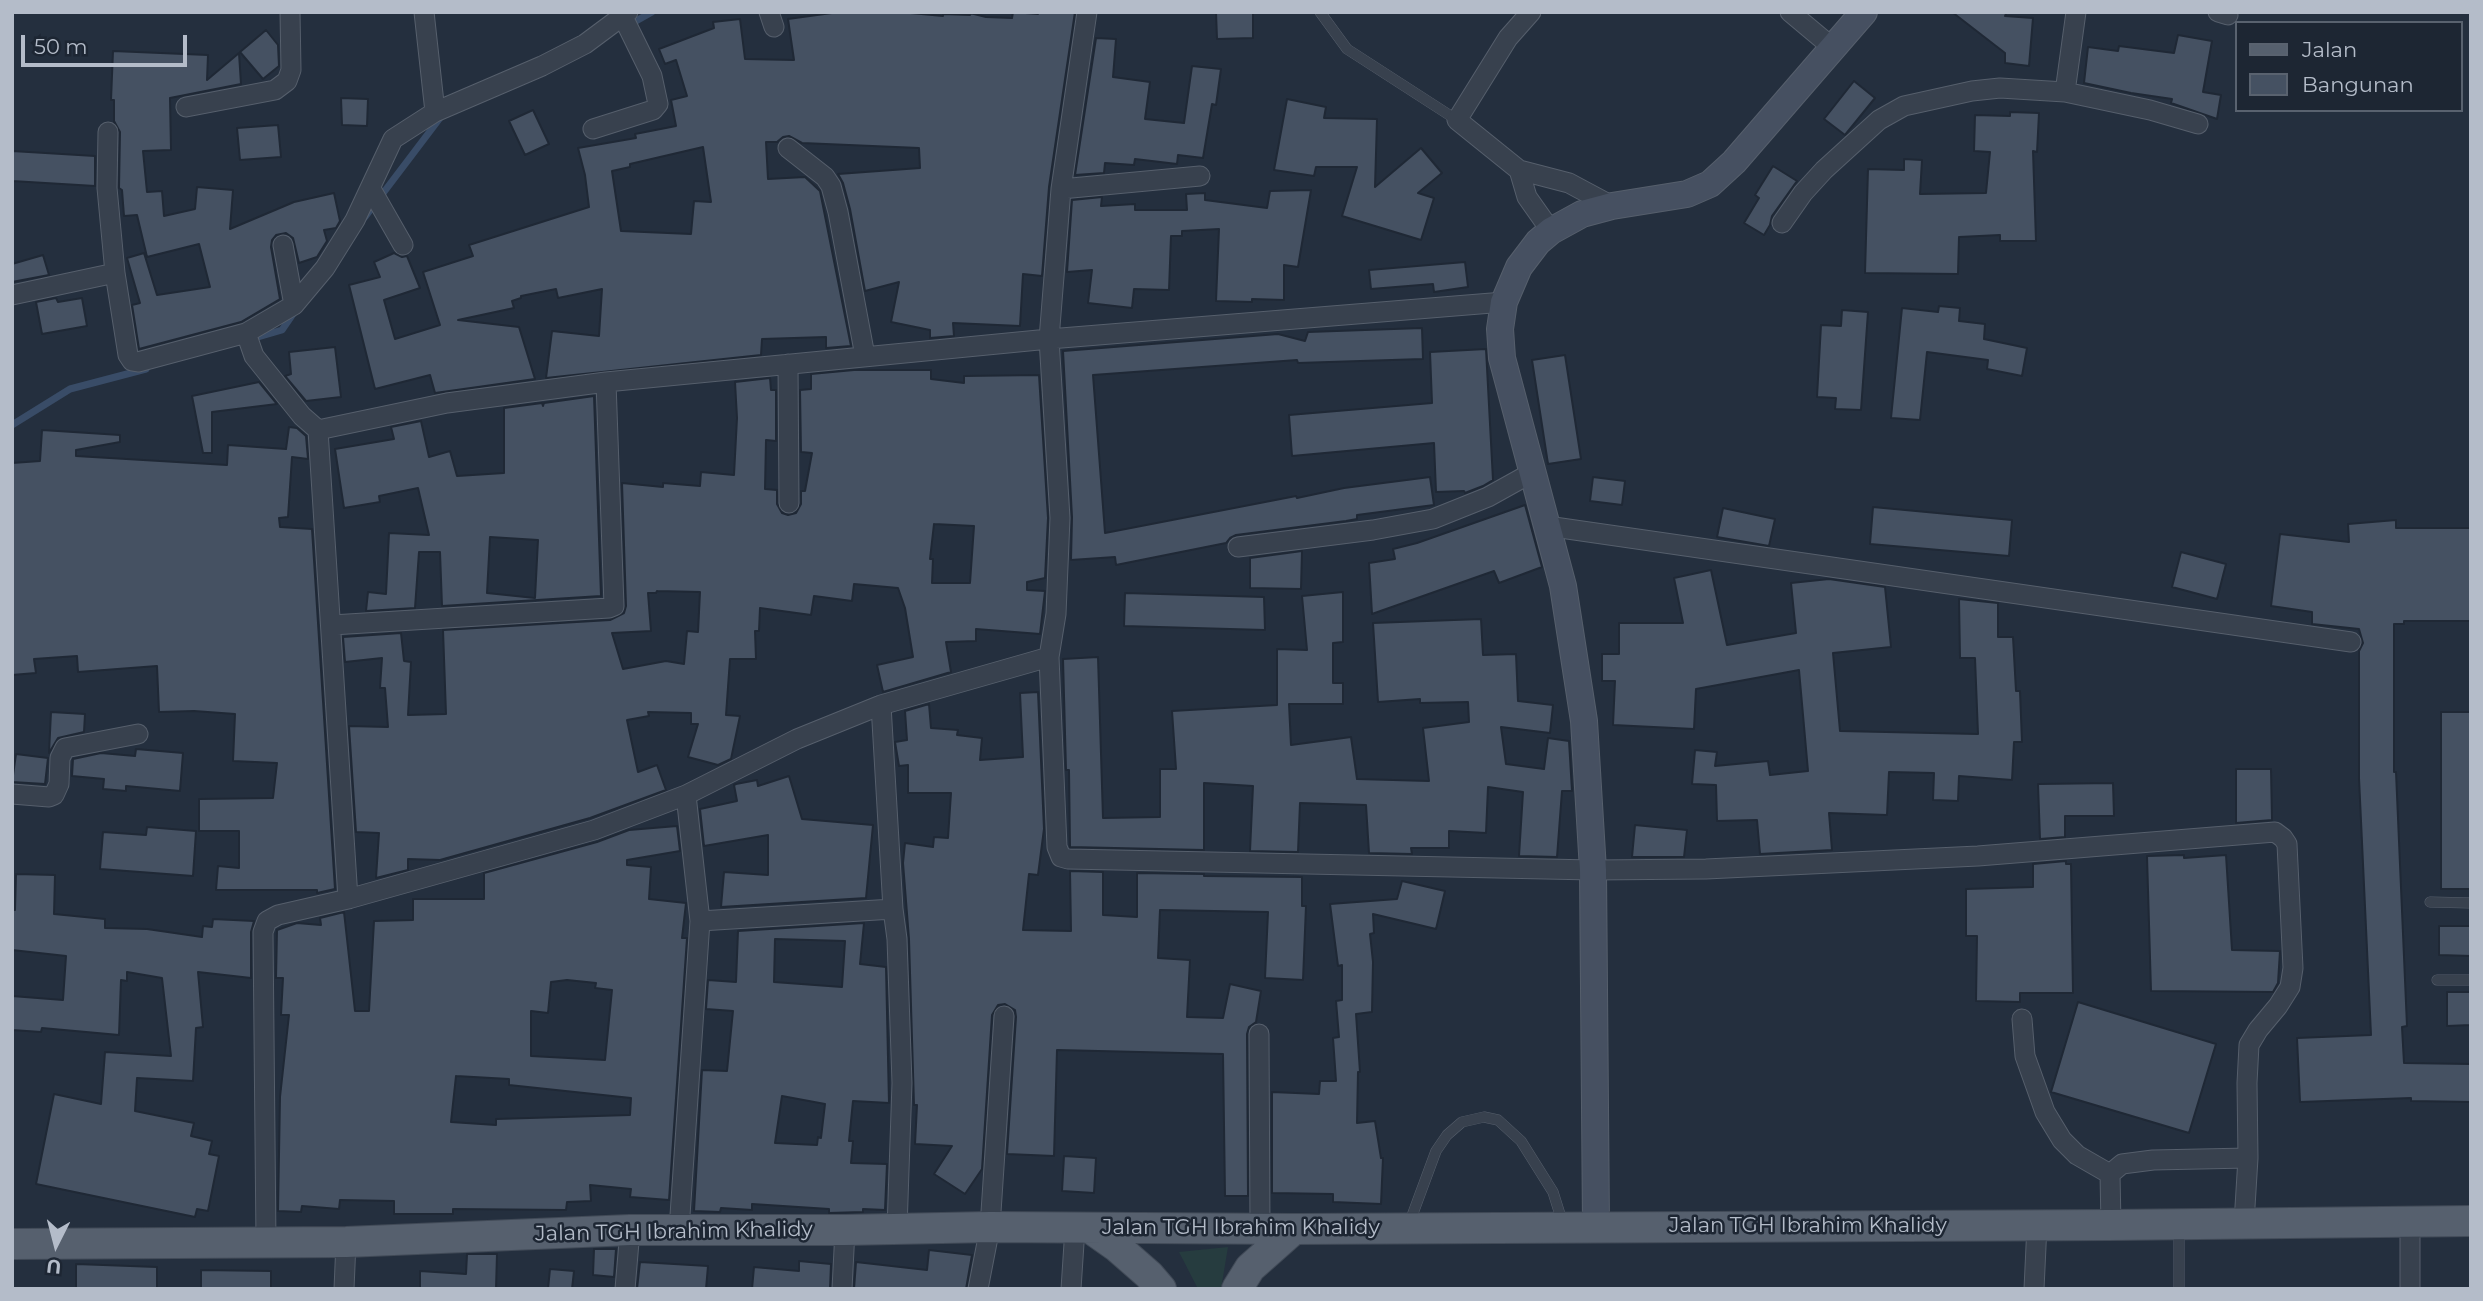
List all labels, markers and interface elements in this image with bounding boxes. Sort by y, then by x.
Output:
scale bar [24,21,191,65]
legend [2234,21,2462,112]
text: 50 m [34,34,88,59]
text: Jalan [2302,37,2357,62]
text: Bangunan [2302,72,2414,97]
north arrow [21,1210,91,1280]
street label: Jalan TGH Ibrahim Khalidy [1669,1213,1947,1239]
street label: Jalan TGH Ibrahim Khalidy [1102,1215,1380,1241]
street label: Jalan TGH Ibrahim Khalidy [535,1217,813,1247]
text: U [45,1254,62,1279]

